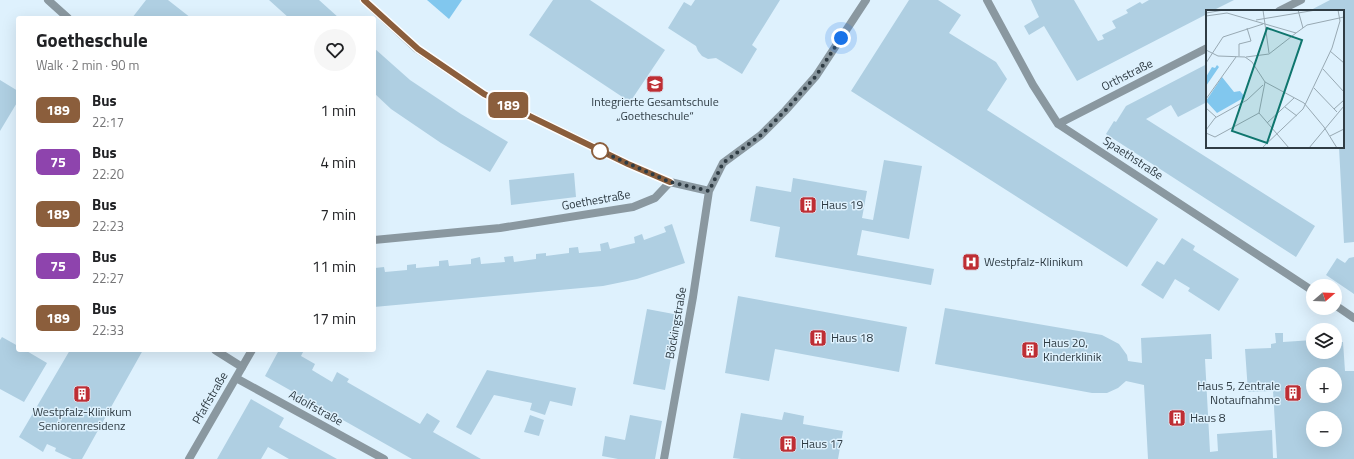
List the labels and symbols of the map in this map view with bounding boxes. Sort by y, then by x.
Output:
inset map [1206,10,1344,148]
your location [831,28,851,48]
street label: Orthstraße [1098,53,1156,96]
school or university icon: Integrierte Gesamtschule „Goetheschule“ [645,74,665,94]
line badge: 189 [485,92,531,118]
place label: Integrierte Gesamtschule „Goetheschule“ [591,92,719,125]
street label: Spaethstraße [1099,131,1167,184]
unlabelled marker [591,142,609,160]
street label: Goethestraße [560,184,632,215]
building icon: Haus 19 [798,195,818,215]
place label: Haus 19 [821,195,863,214]
hospital icon: Westpfalz-Klinikum [961,252,981,272]
place label: Westpfalz-Klinikum [984,252,1083,271]
north arrow [1306,279,1342,315]
street label: Böckingstraße [660,285,691,360]
building icon: Haus 18 [808,328,828,348]
place label: Haus 18 [831,328,873,347]
place label: Haus 20, Kinderklinik [1043,333,1102,366]
building icon: Haus 20, Kinderklinik [1020,340,1040,360]
street label: Pfaffstraße [187,368,232,428]
place label: Haus 5, Zentrale Notaufnahme [1197,376,1280,409]
building icon: Haus 5, Zentrale Notaufnahme [1283,383,1303,403]
building icon: Westpfalz-Klinikum Seniorenresidenz [72,384,92,404]
street label: Adolfstraße [286,385,347,430]
place label: Westpfalz-Klinikum Seniorenresidenz [32,402,132,435]
building icon: Haus 8 [1167,408,1187,428]
place label: Haus 8 [1190,408,1226,427]
building icon: Haus 17 [778,434,798,454]
place label: Haus 17 [801,434,843,453]

